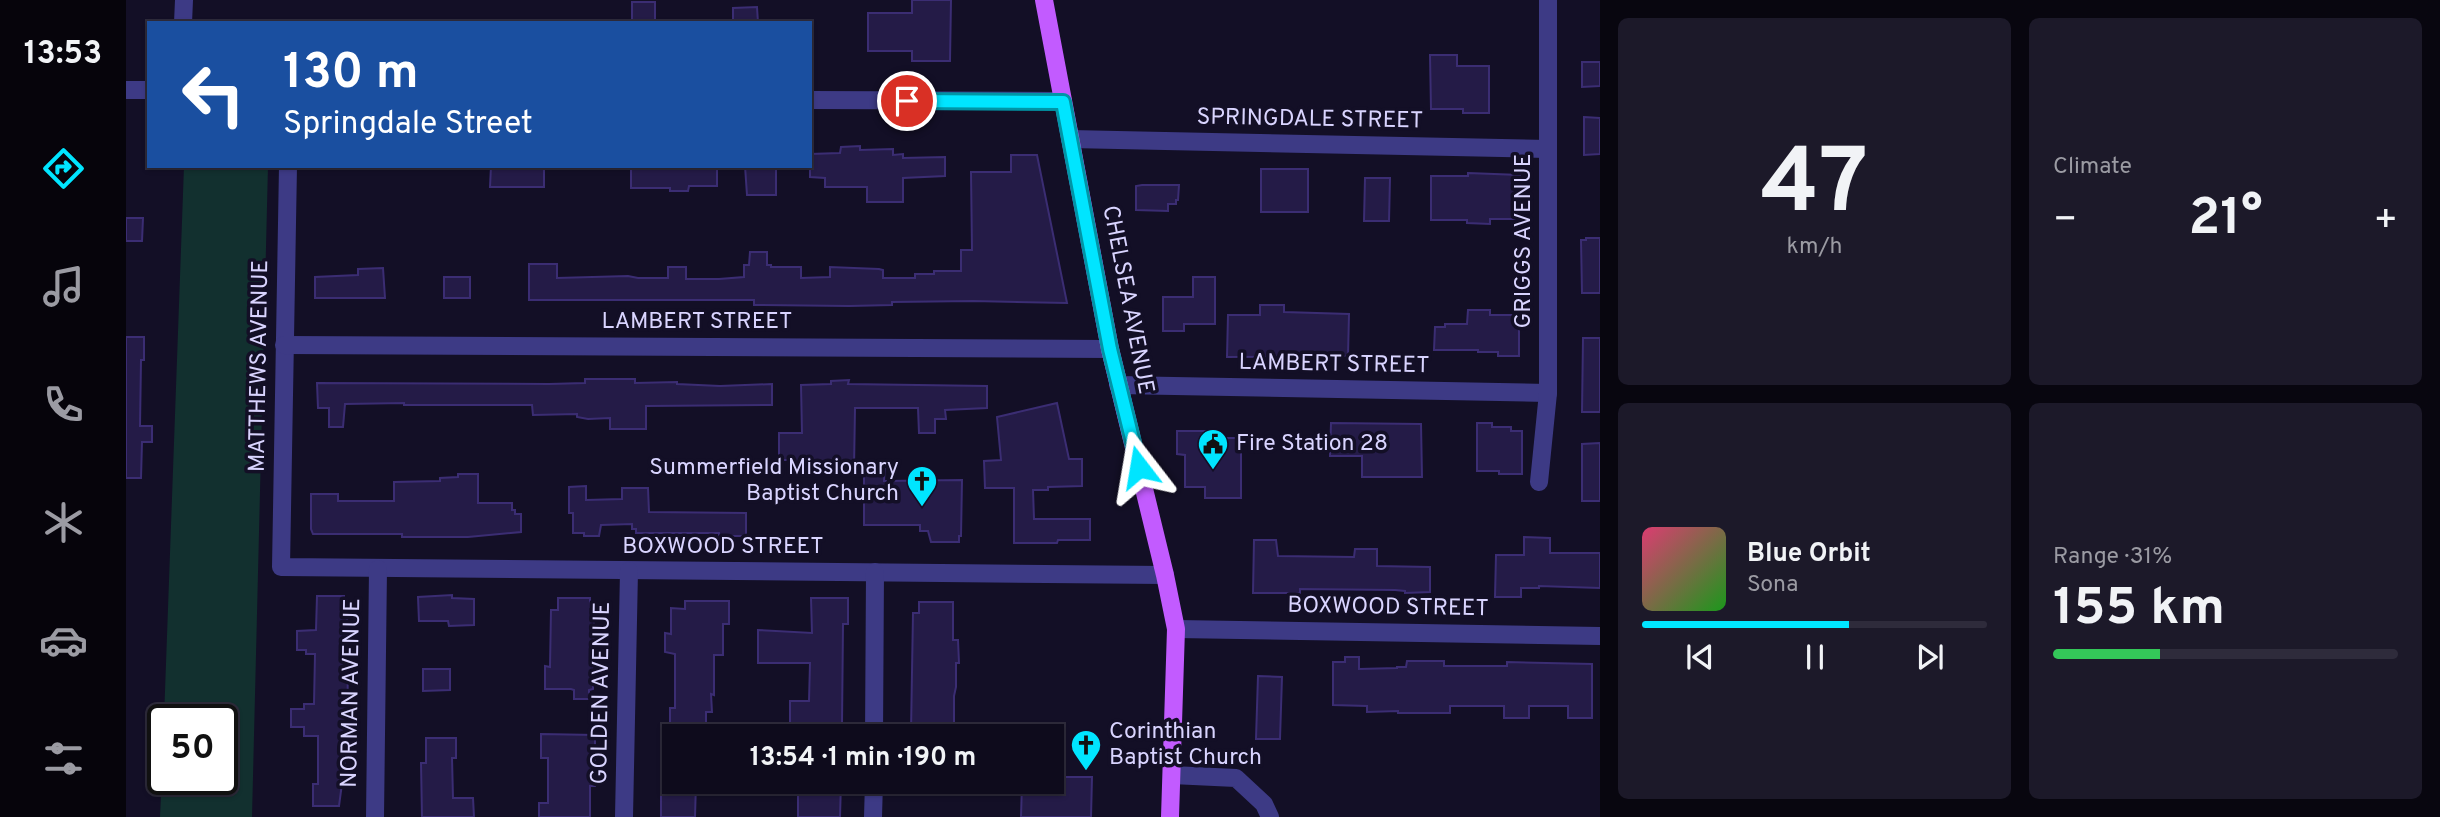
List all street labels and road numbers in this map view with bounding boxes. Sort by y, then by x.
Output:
street label: SPRINGDALE STREET [1196,104,1424,136]
street label: GRIGGS AVENUE [1510,154,1539,328]
street label: CHELSEA AVENUE [1095,203,1159,397]
street label: MATTHEWS AVENUE [244,260,276,472]
street label: LAMBERT STREET [602,308,792,337]
street label: LAMBERT STREET [1238,349,1430,381]
street label: BOXWOOD STREET [622,533,824,562]
street label: BOXWOOD STREET [1287,592,1489,624]
street label: NORMAN AVENUE [336,598,368,788]
street label: GOLDEN AVENUE [586,601,618,785]

